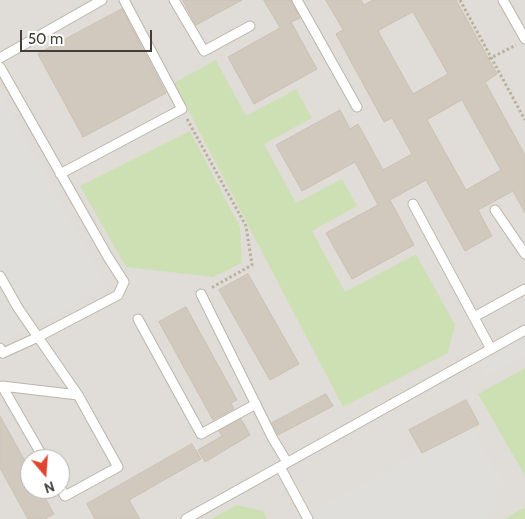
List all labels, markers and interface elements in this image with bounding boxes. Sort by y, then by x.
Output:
scale bar [22,20,155,52]
text: 50 m [28,30,63,48]
north arrow [20,449,70,499]
text: N [42,477,57,497]

